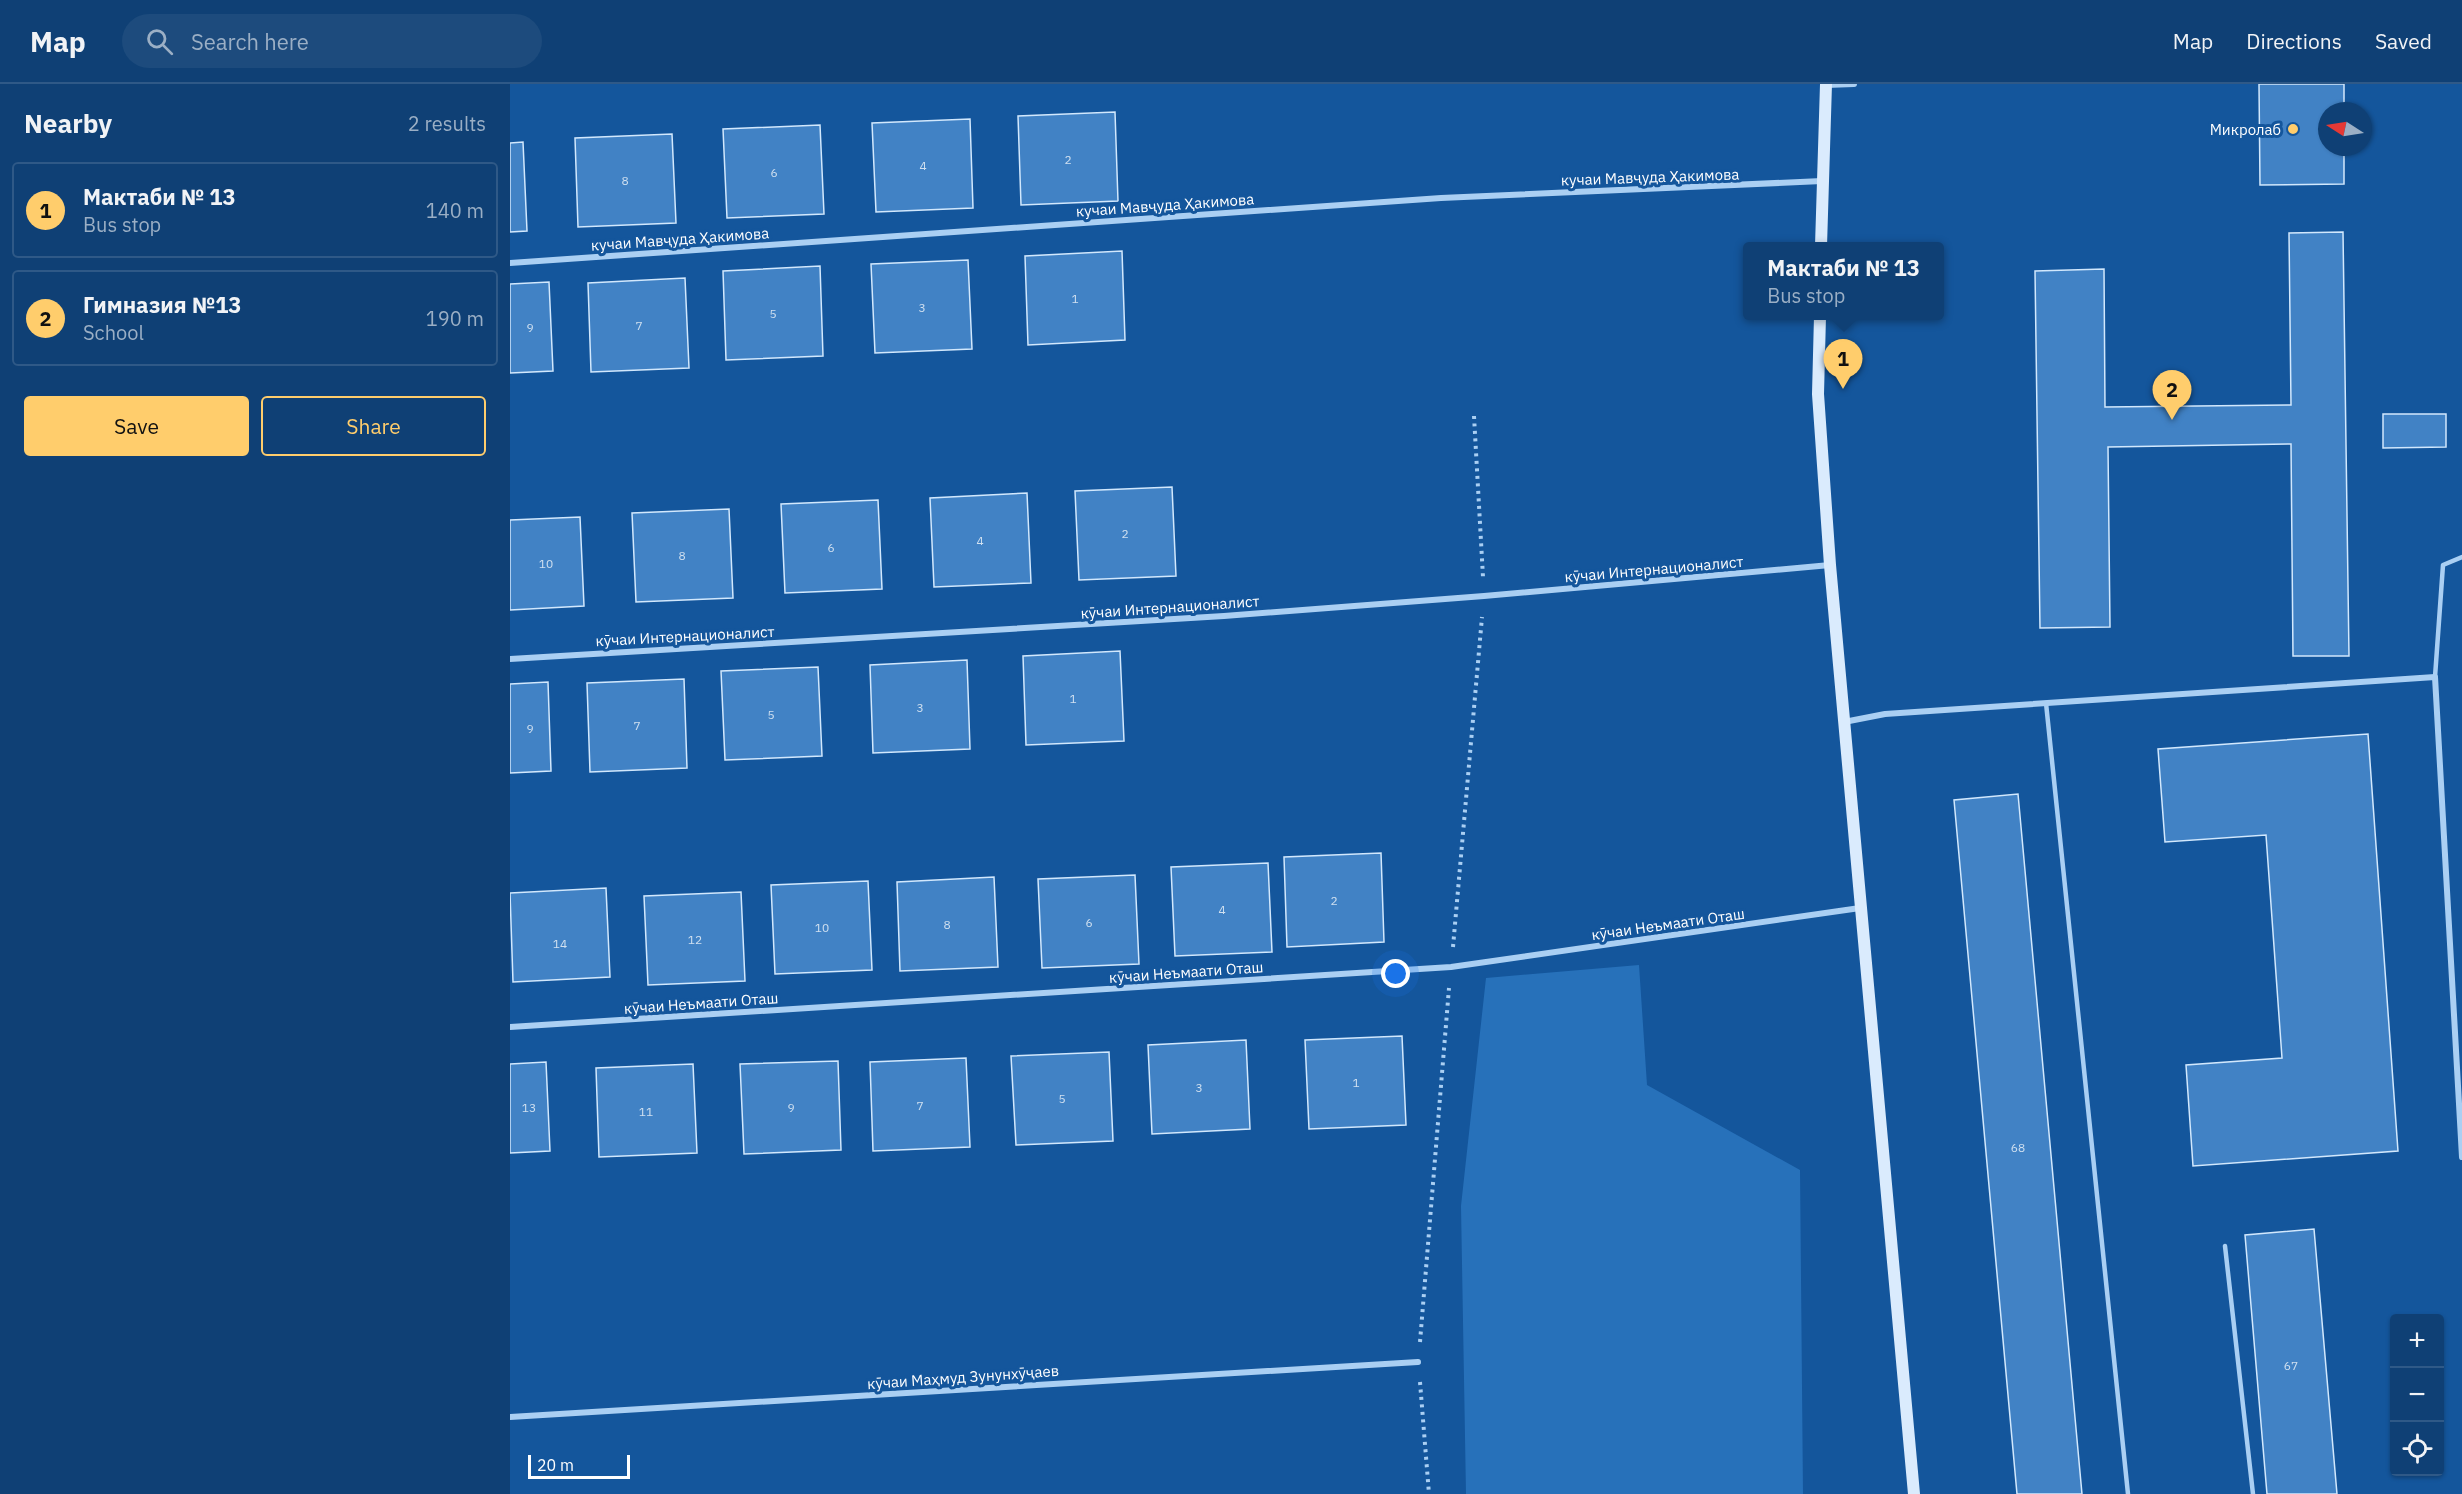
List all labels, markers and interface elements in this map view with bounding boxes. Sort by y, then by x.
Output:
search box [122,14,542,68]
text: Map [30,23,86,60]
icon: search [143,25,176,58]
text: Search here [191,27,309,56]
text: Map [2173,27,2213,55]
text: Directions [2246,27,2342,55]
text: Saved [2375,27,2432,55]
north arrow [2318,102,2372,156]
text: Nearby [24,106,112,140]
text: 2 results [408,110,486,137]
place label: Микролаб [2210,120,2281,139]
marker: Микролаб [2286,122,2300,136]
house number: 2 [1064,152,1072,167]
house number: 4 [919,158,927,173]
street label: кучаи Мавҷуда Ҳакимова [1560,164,1740,190]
house number: 6 [770,165,778,180]
house number: 8 [621,173,629,188]
text: Мактаби № 13 [83,182,236,211]
street label: кучаи Мавҷуда Ҳакимова [1075,189,1255,221]
text: 1 [40,197,52,224]
text: 140 m [426,197,484,224]
text: Bus stop [83,211,161,238]
street label: кучаи Мавҷуда Ҳакимова [590,223,770,255]
popup [1743,242,1944,320]
text: Мактаби № 13 [1767,253,1920,282]
text: Bus stop [1767,282,1845,309]
text: Гимназия №13 [83,290,242,319]
house number: 1 [1071,291,1079,306]
house number: 3 [918,300,926,315]
text: 2 [40,305,52,332]
text: 190 m [426,305,484,332]
house number: 5 [769,306,777,321]
house number: 7 [635,318,643,333]
text: School [83,319,144,346]
house number: 9 [526,320,534,335]
pin: 1 [1824,340,1862,389]
pin: 2 [2152,370,2192,420]
button: Save [24,396,249,456]
button: Share [261,396,486,456]
house number: 2 [1121,526,1129,541]
house number: 4 [976,533,984,548]
house number: 6 [827,540,835,555]
house number: 8 [678,548,686,563]
street label: кӯчаи Интернационалист [1564,552,1744,586]
house number: 10 [539,556,553,571]
street label: кӯчаи Интернационалист [1080,591,1260,623]
street label: кӯчаи Интернационалист [595,622,775,650]
house number: 1 [1069,691,1077,706]
house number: 3 [916,700,924,715]
house number: 5 [767,707,775,722]
house number: 7 [633,718,641,733]
house number: 9 [526,721,534,736]
house number: 2 [1330,893,1338,908]
house number: 4 [1218,902,1226,917]
street label: кӯчаи Неъмаати Оташ [1590,904,1746,944]
house number: 6 [1085,915,1093,930]
house number: 8 [943,917,951,932]
house number: 10 [815,920,829,935]
house number: 12 [688,932,702,947]
house number: 14 [553,936,567,951]
street label: кӯчаи Неъмаати Оташ [1108,957,1264,987]
your location [1381,959,1410,988]
street label: кӯчаи Неъмаати Оташ [623,988,779,1018]
house number: 1 [1352,1075,1360,1090]
house number: 3 [1195,1080,1203,1095]
house number: 5 [1058,1091,1066,1106]
house number: 7 [916,1098,924,1113]
house number: 13 [522,1100,536,1115]
house number: 9 [787,1100,795,1115]
house number: 11 [639,1104,653,1119]
house number: 68 [2011,1140,2025,1155]
map controls [2390,1314,2444,1476]
button: + [2390,1314,2444,1368]
house number: 67 [2284,1358,2298,1373]
street label: кӯчаи Маҳмуд Зунунхӯҷаев [866,1361,1060,1393]
button: − [2390,1368,2444,1422]
button: locate [2390,1422,2444,1476]
scale bar [528,1452,630,1480]
text: 20 m [537,1455,574,1475]

